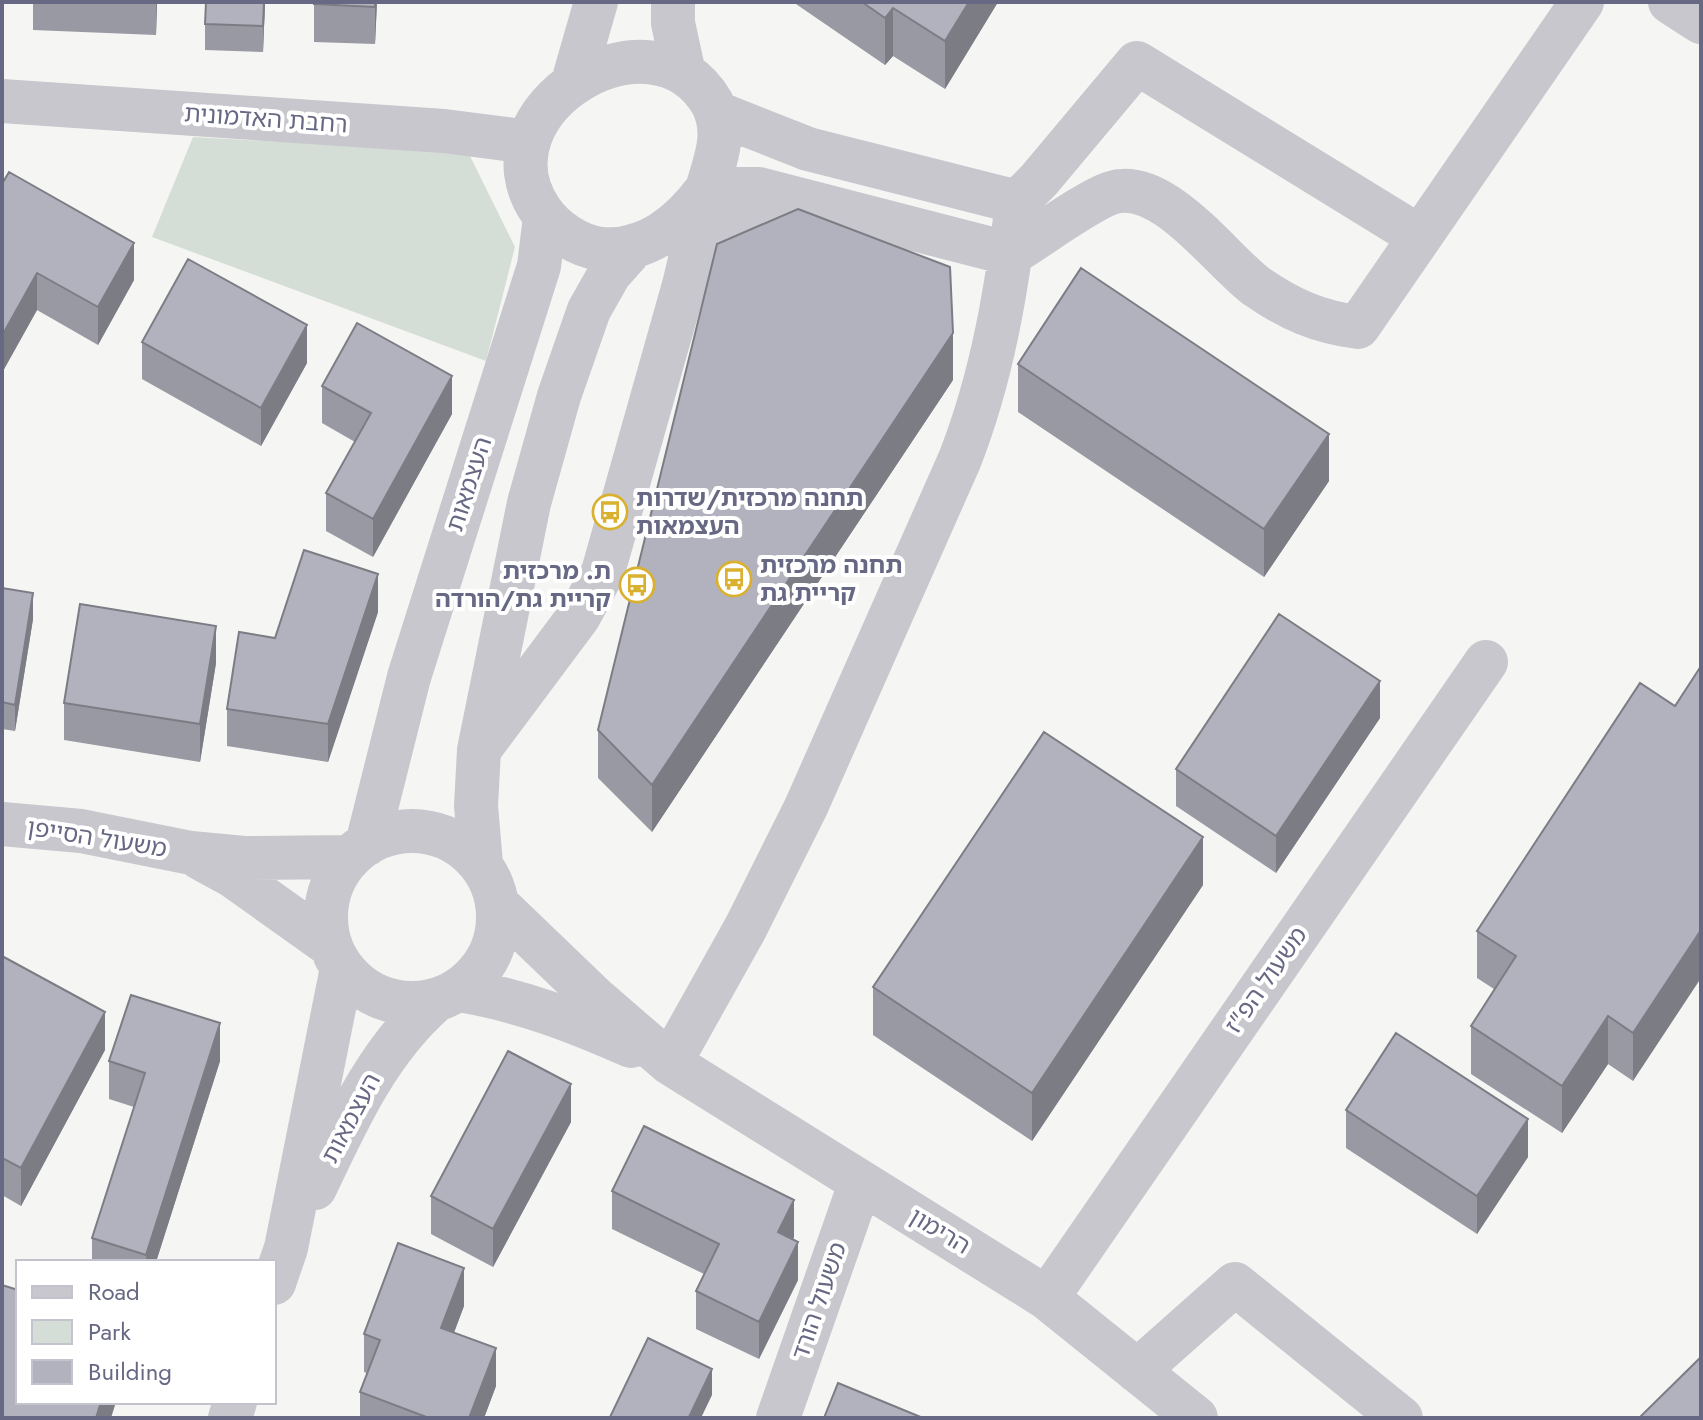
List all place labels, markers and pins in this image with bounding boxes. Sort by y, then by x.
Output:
place label: תחנה מרכזית/שדרות העצמאות [636,480,863,543]
bus stop icon: תחנה מרכזית/שדרות העצמאות [591,493,629,531]
place label: תחנה מרכזית קריית גת [760,547,903,610]
place label: ת. מרכזית קריית גת/הורדה [435,553,611,616]
bus stop icon: תחנה מרכזית קריית גת [715,560,753,598]
bus stop icon: ת. מרכזית קריית גת/הורדה [618,566,656,604]

